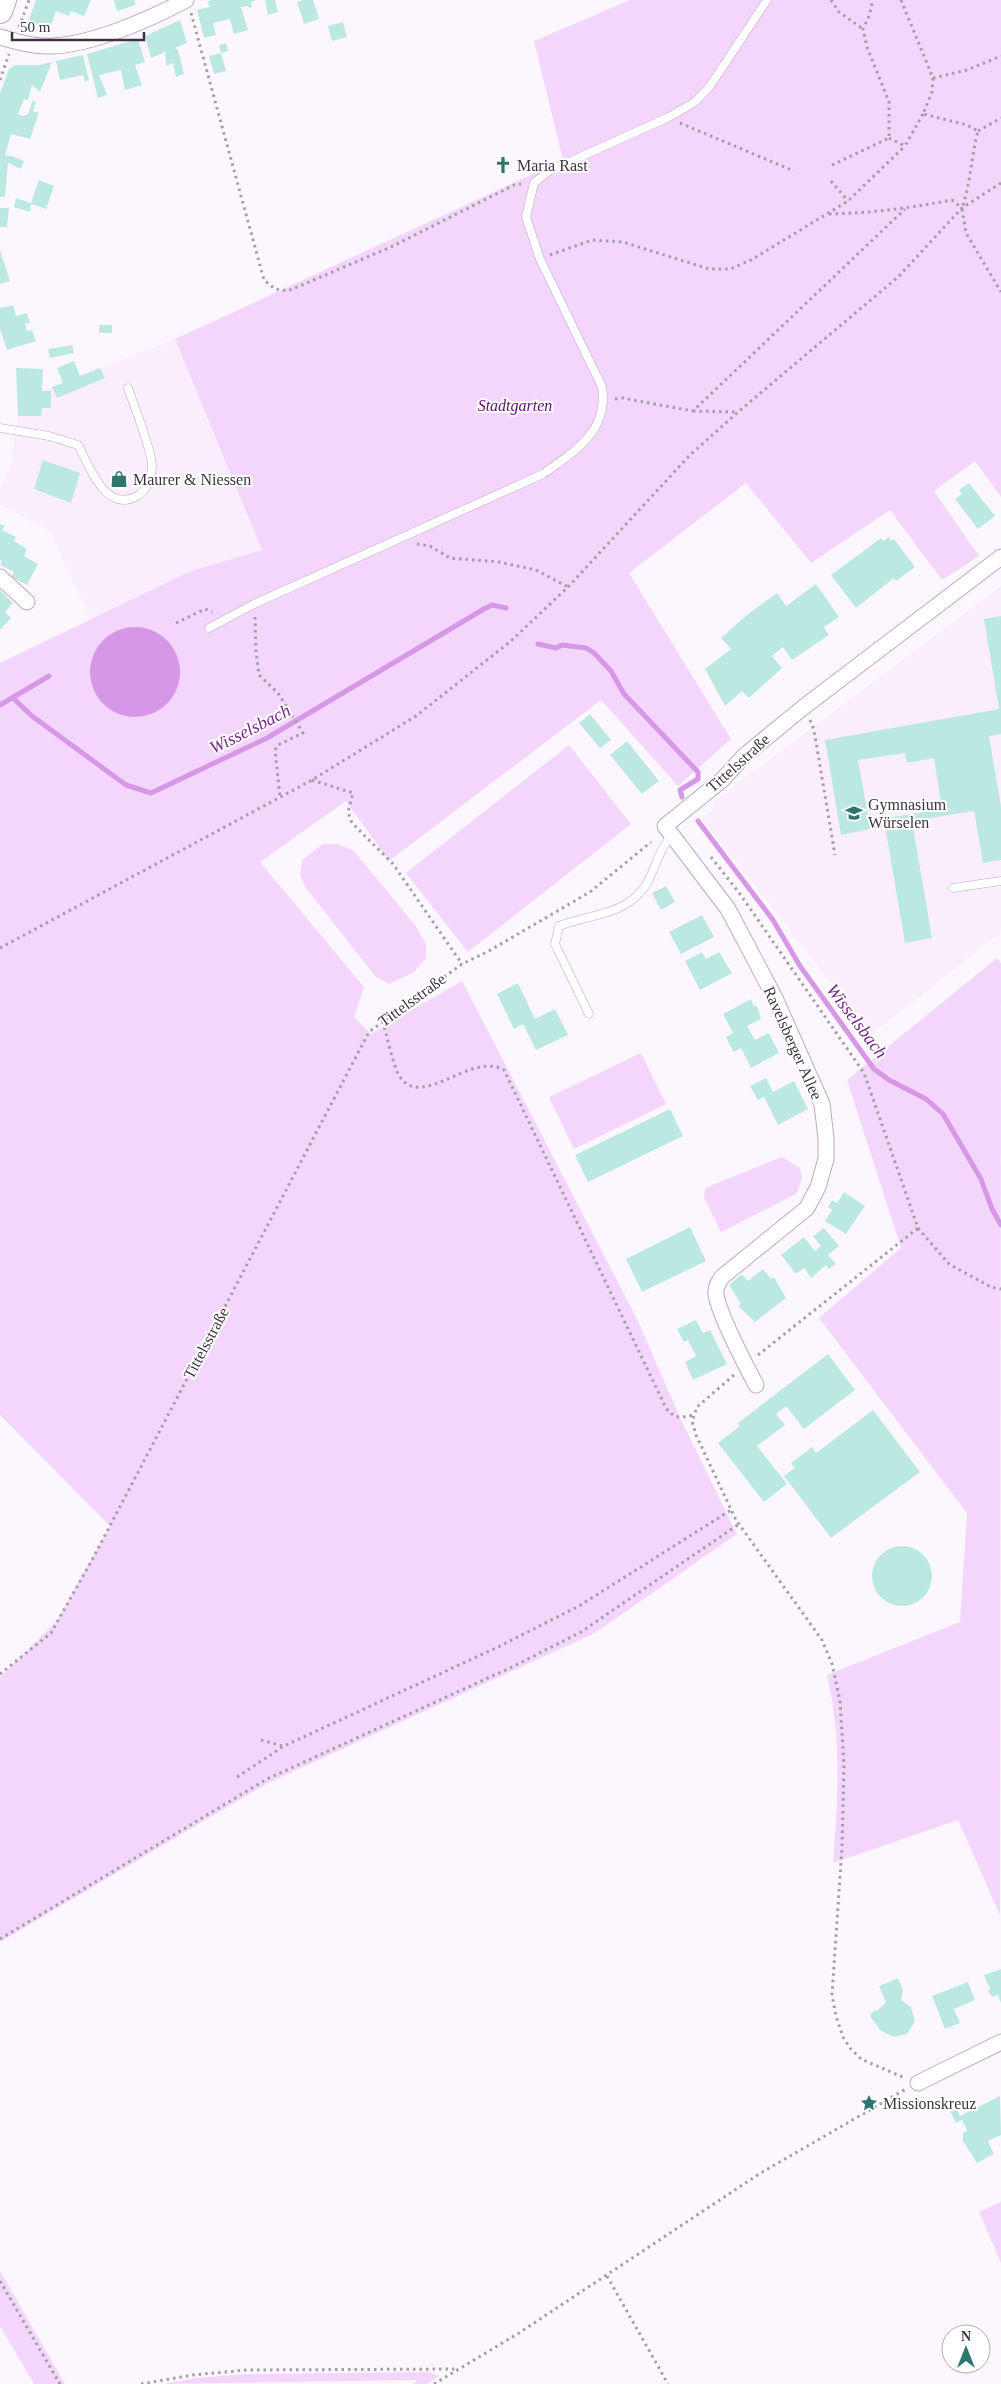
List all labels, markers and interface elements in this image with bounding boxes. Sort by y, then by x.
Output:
scale bar [12,10,145,42]
text: 50 m [20,19,51,35]
church icon: Maria Rast [493,155,513,175]
place label: Maria Rast [517,157,588,174]
park label: Stadtgarten [478,397,552,415]
shop icon: Maurer & Niessen [109,469,129,489]
place label: Maurer & Niessen [133,471,251,488]
water label: Wisselsbach [206,700,294,758]
street label: Tittelsstraße [703,730,773,796]
place label: Gymnasium Würselen [868,796,947,831]
school or university icon: Gymnasium Würselen [844,803,864,823]
street label: Tittelsstraße [375,970,449,1030]
water label: Wisselsbach [823,980,891,1062]
street label: Ravelsberger Allee [760,984,826,1103]
street label: Tittelsstraße [180,1304,232,1382]
place icon: Missionskreuz [859,2093,879,2113]
place label: Missionskreuz [883,2095,976,2112]
north arrow [941,2324,991,2374]
text: N [961,2329,971,2344]

